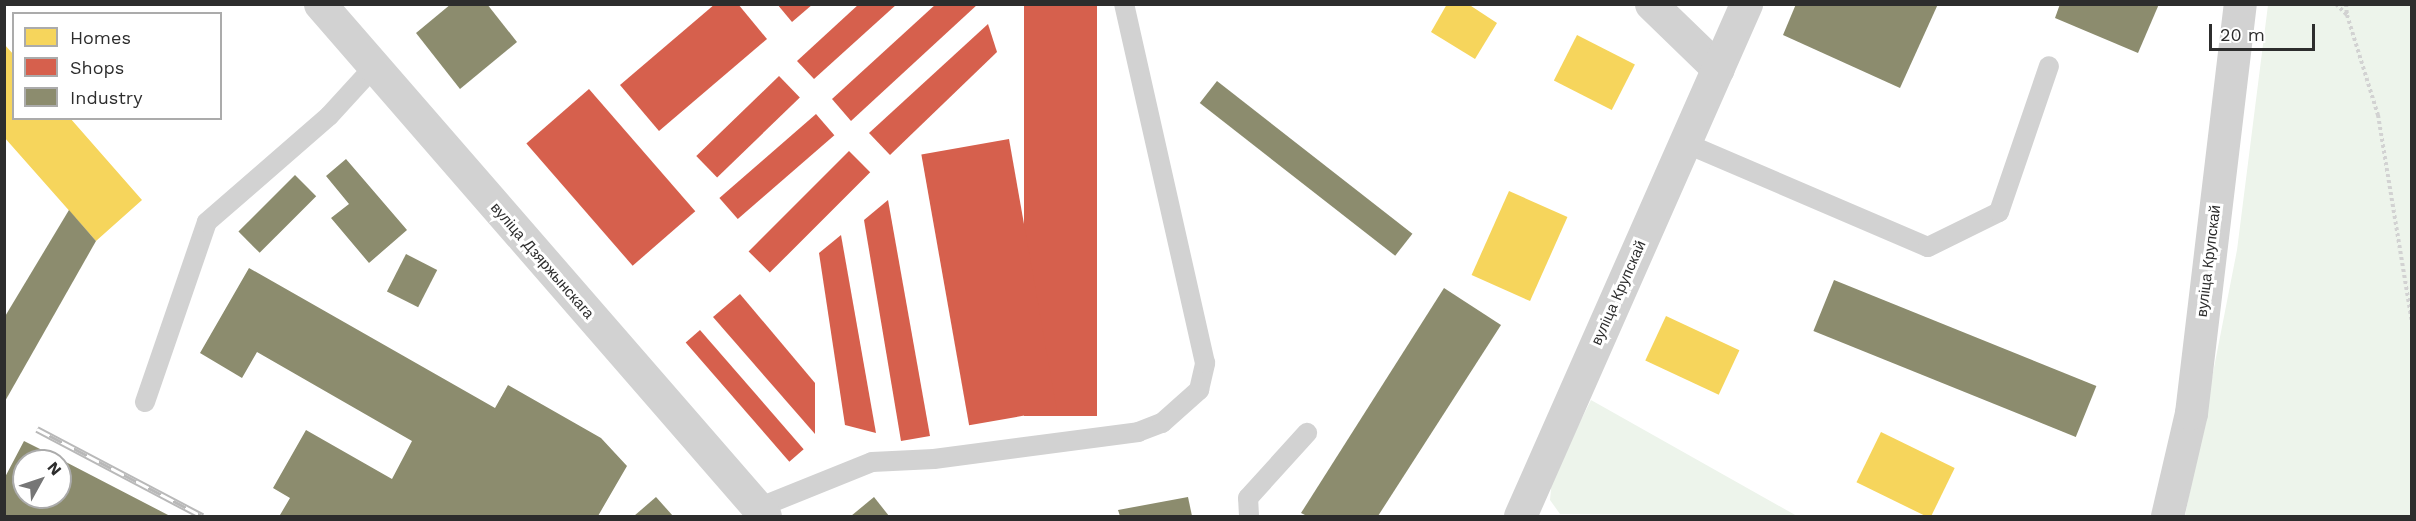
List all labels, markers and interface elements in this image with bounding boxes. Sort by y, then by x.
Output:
legend [12,12,222,120]
scale bar [2212,12,2318,50]
text: 20 m [2220,24,2265,45]
text: Homes [70,27,131,48]
text: Shops [70,57,124,78]
text: Industry [70,87,142,108]
street label: вуліца Дзяржынскага [487,199,597,323]
street label: вуліца Крупскай [2193,204,2225,318]
street label: вуліца Крупскай [1588,238,1650,348]
north arrow [12,449,72,509]
text: N [44,458,66,479]

